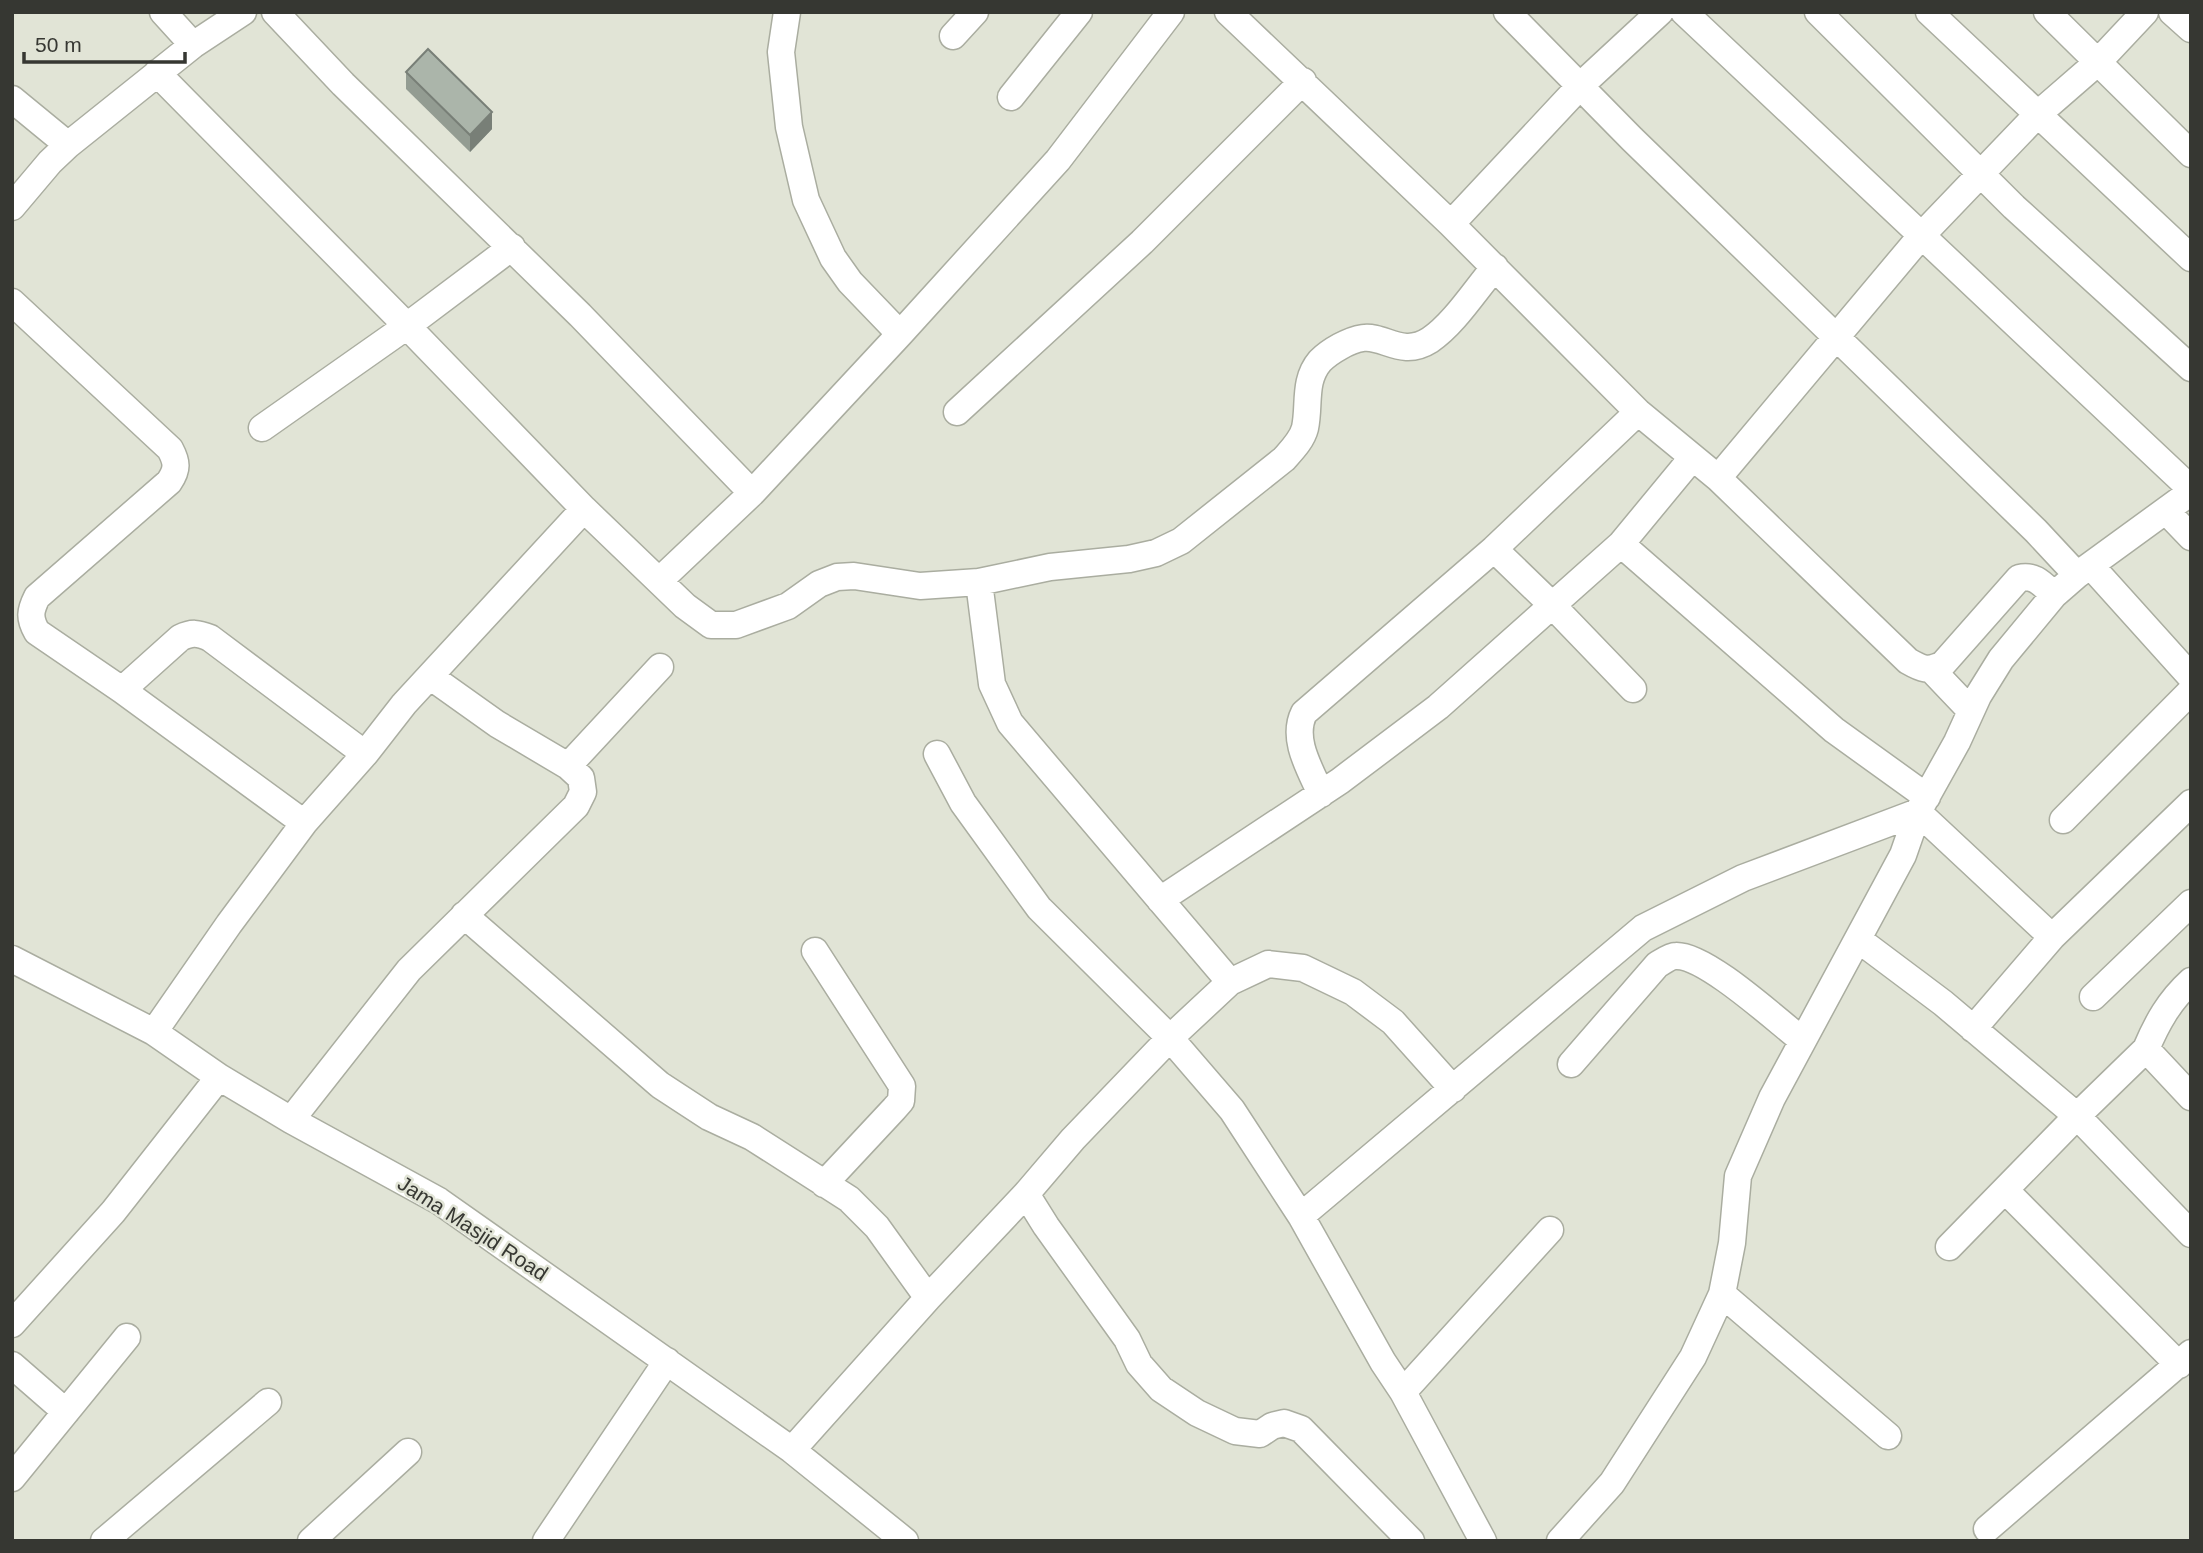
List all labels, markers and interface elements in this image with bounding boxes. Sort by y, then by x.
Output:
scale bar [24,21,186,65]
text: 50 m [35,33,82,56]
street label: Jama Masjid Road [394,1171,552,1285]

